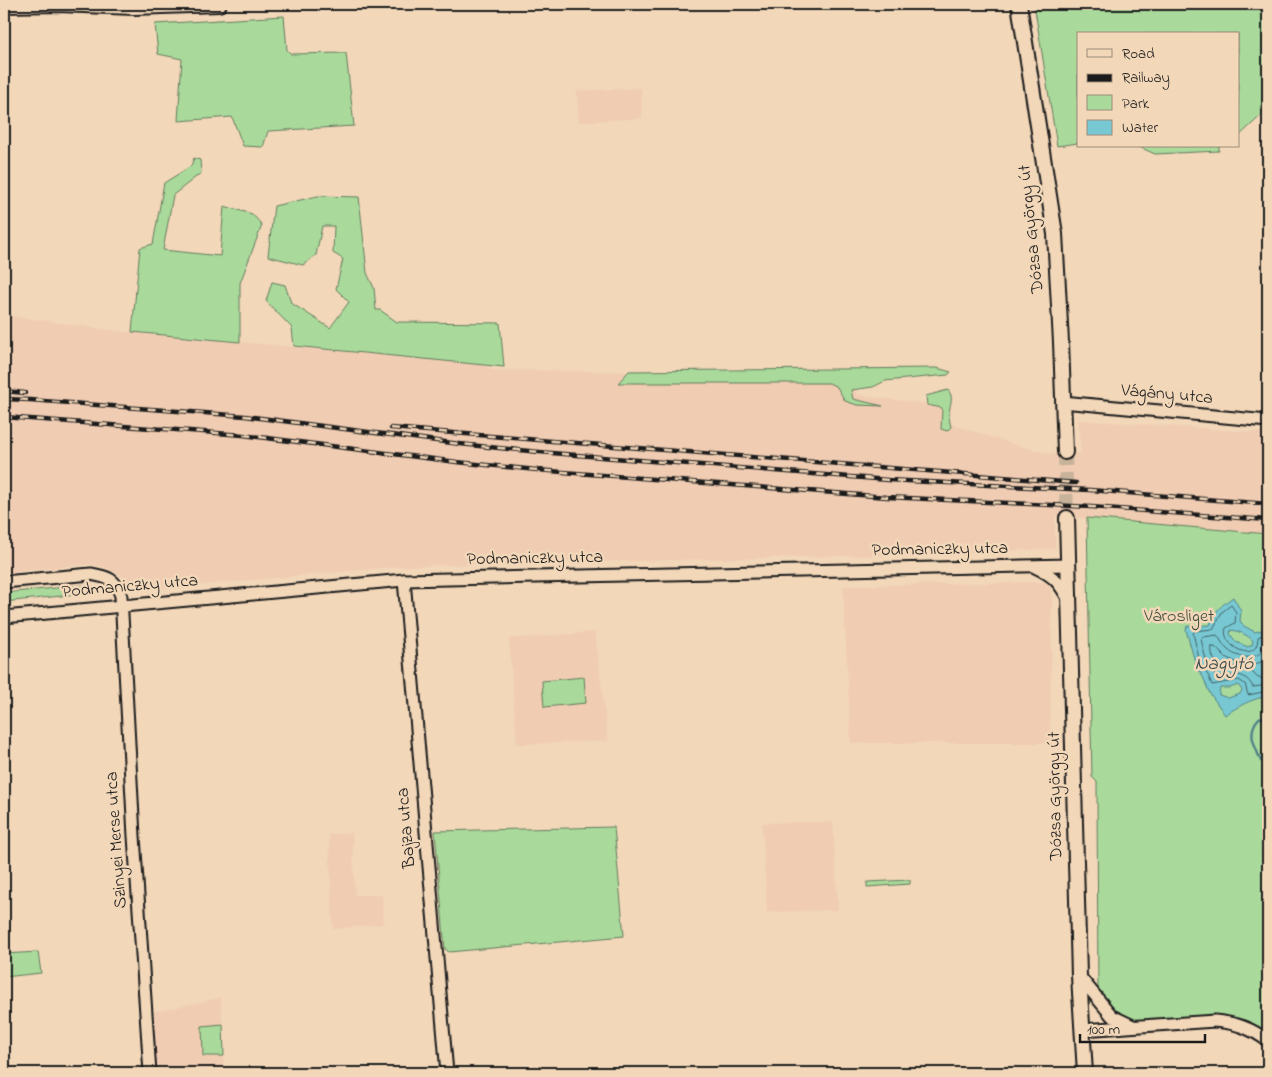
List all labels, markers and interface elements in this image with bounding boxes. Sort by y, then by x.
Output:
legend [1077,32,1240,148]
text: Road [1122,43,1155,65]
text: Railway [1122,67,1170,90]
text: Park [1122,93,1150,115]
text: Water [1122,117,1158,139]
street label: Dózsa György út [1012,163,1053,296]
street label: Vágány utca [1119,378,1214,413]
street label: Podmaniczky utca [872,536,1008,564]
street label: Podmaniczky utca [467,545,603,573]
street label: Podmaniczky utca [61,568,199,606]
park label: Városliget [1143,604,1214,631]
water label: Nagytó [1195,651,1254,679]
street label: Dózsa György út [1042,731,1071,862]
street label: Szinyei Merse utca [99,771,135,909]
street label: Bajza utca [391,786,424,871]
scale bar [1080,1012,1204,1044]
text: 100 m [1087,1019,1120,1041]

